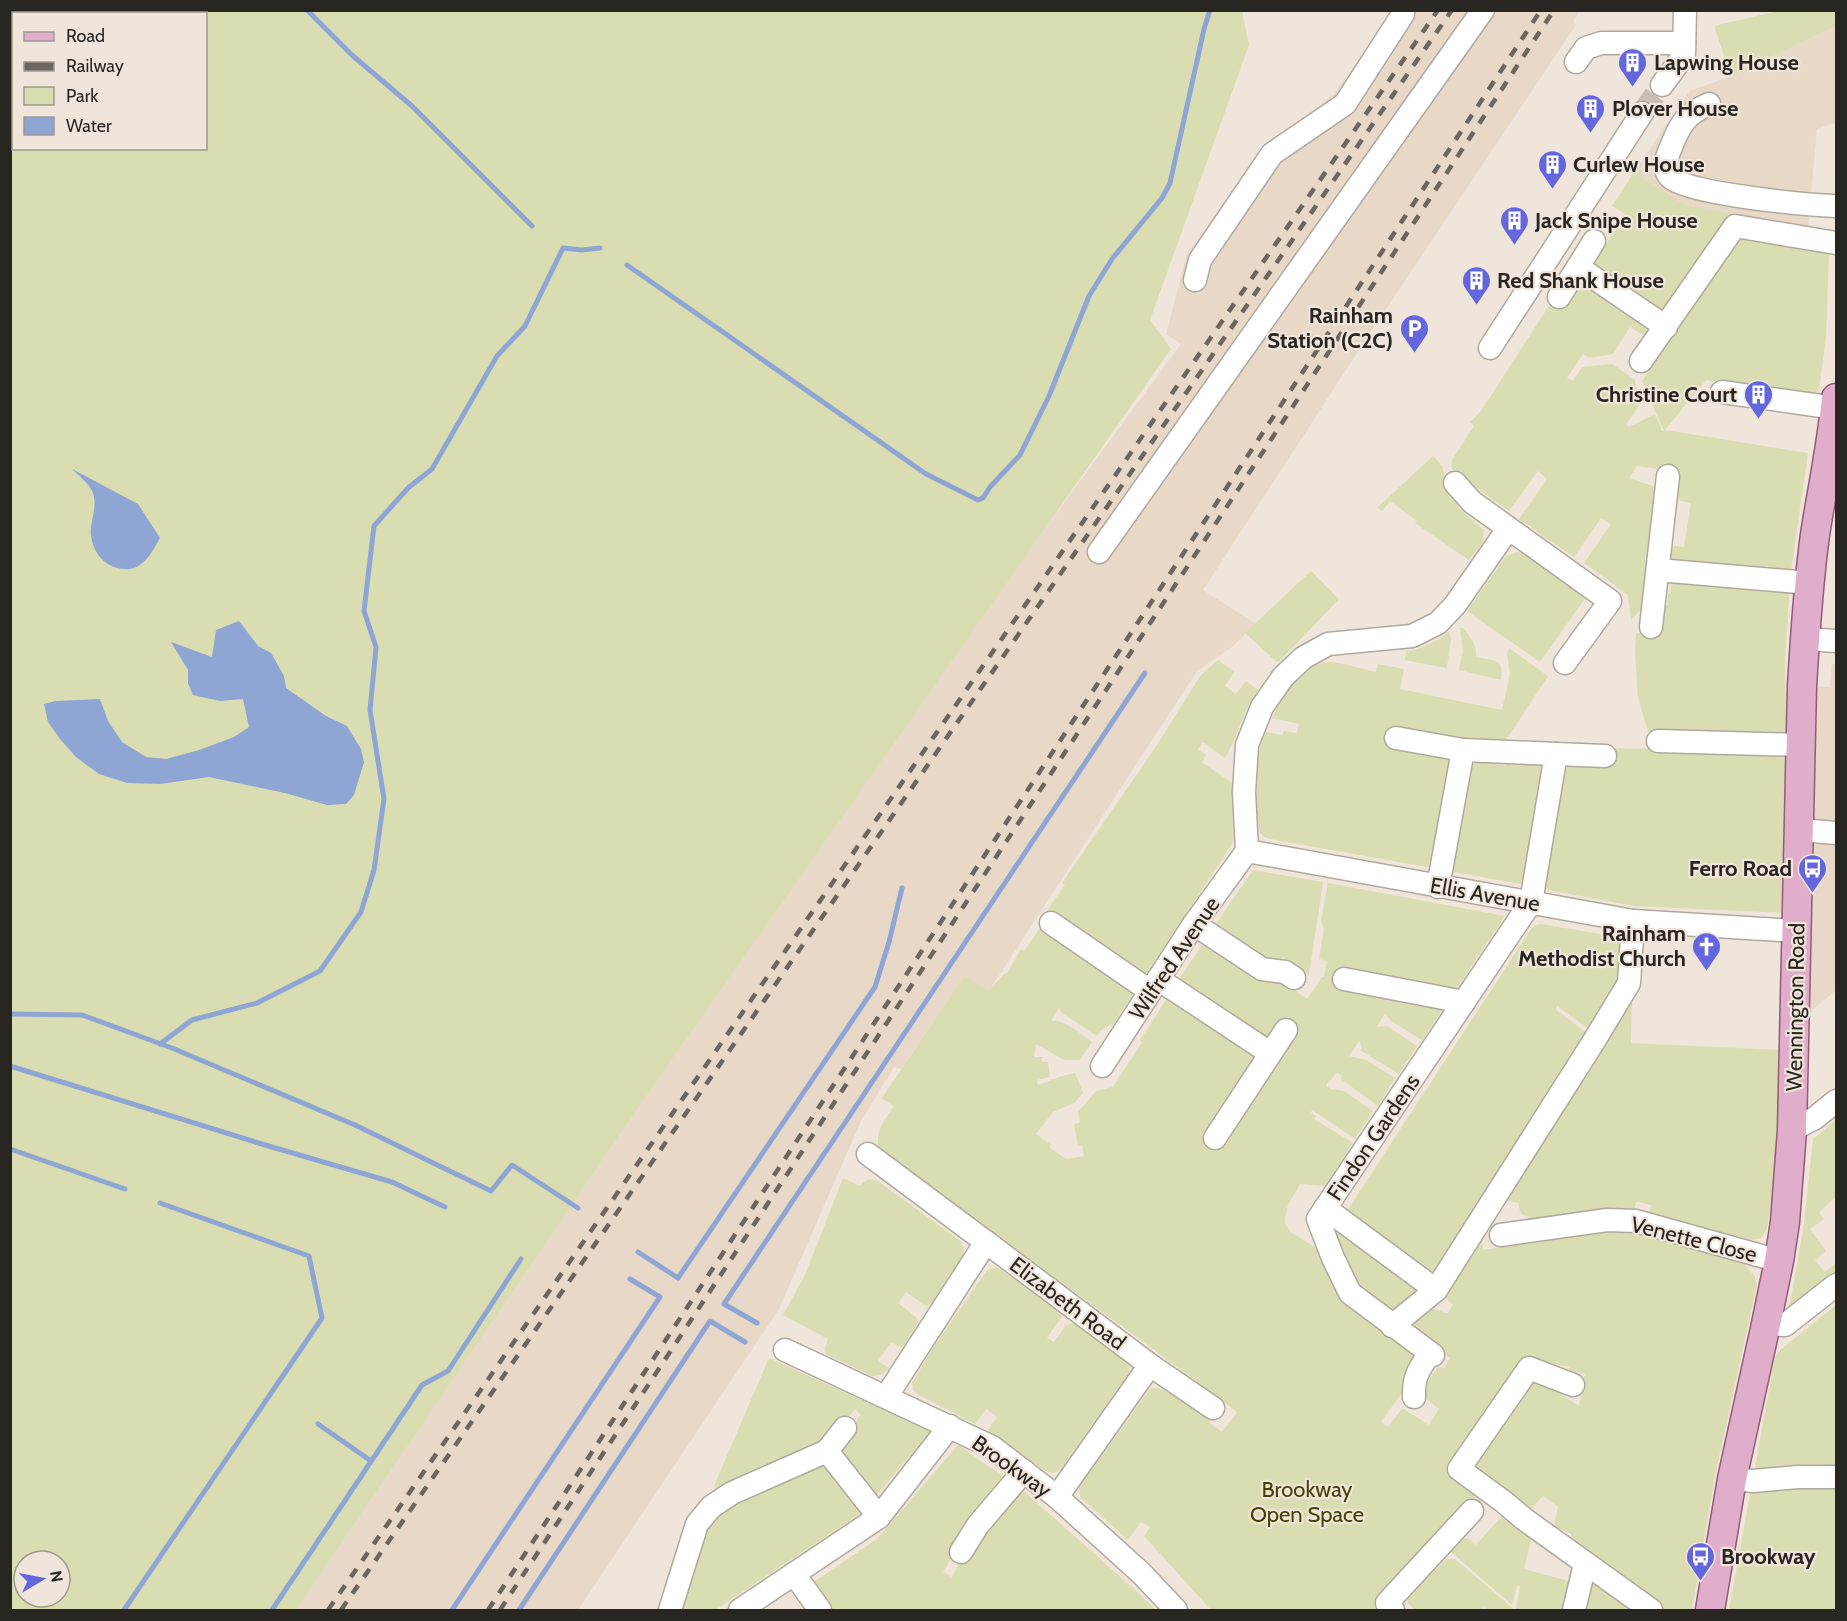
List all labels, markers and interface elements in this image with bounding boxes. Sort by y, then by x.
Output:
legend [12,12,207,150]
text: Road [66,25,105,47]
building icon: Lapwing House [1617,46,1649,88]
place label: Lapwing House [1654,49,1799,76]
text: Railway [66,55,124,77]
text: Park [66,85,99,107]
building icon: Plover House [1575,92,1607,134]
place label: Plover House [1612,95,1738,122]
text: Water [66,115,112,137]
building icon: Curlew House [1536,148,1568,190]
place label: Curlew House [1573,151,1705,178]
building icon: Jack Snipe House [1498,204,1530,246]
place label: Jack Snipe House [1534,207,1698,234]
building icon: Red Shank House [1460,264,1492,306]
place label: Red Shank House [1497,267,1664,294]
place label: Rainham Station (C2C) [1267,302,1393,354]
parking icon: Rainham Station (C2C) [1398,312,1430,354]
building icon: Christine Court [1742,378,1774,420]
place label: Christine Court [1596,381,1737,408]
bus stop icon: Ferro Road [1797,852,1829,894]
place label: Ferro Road [1689,855,1792,882]
street label: Ellis Avenue [1428,872,1542,917]
street label: Wilfred Avenue [1123,892,1226,1025]
place label: Rainham Methodist Church [1518,920,1686,972]
street label: Wennington Road [1781,923,1810,1091]
church icon: Rainham Methodist Church [1691,930,1723,972]
street label: Findon Gardens [1321,1069,1426,1206]
street label: Venette Close [1628,1211,1760,1268]
street label: Elizabeth Road [1004,1251,1131,1356]
street label: Brookway [967,1429,1057,1504]
park label: Brookway Open Space [1250,1476,1364,1528]
bus stop icon: Brookway [1684,1540,1716,1582]
place label: Brookway [1721,1543,1816,1570]
north arrow [12,1549,72,1609]
text: N [46,1569,67,1584]

